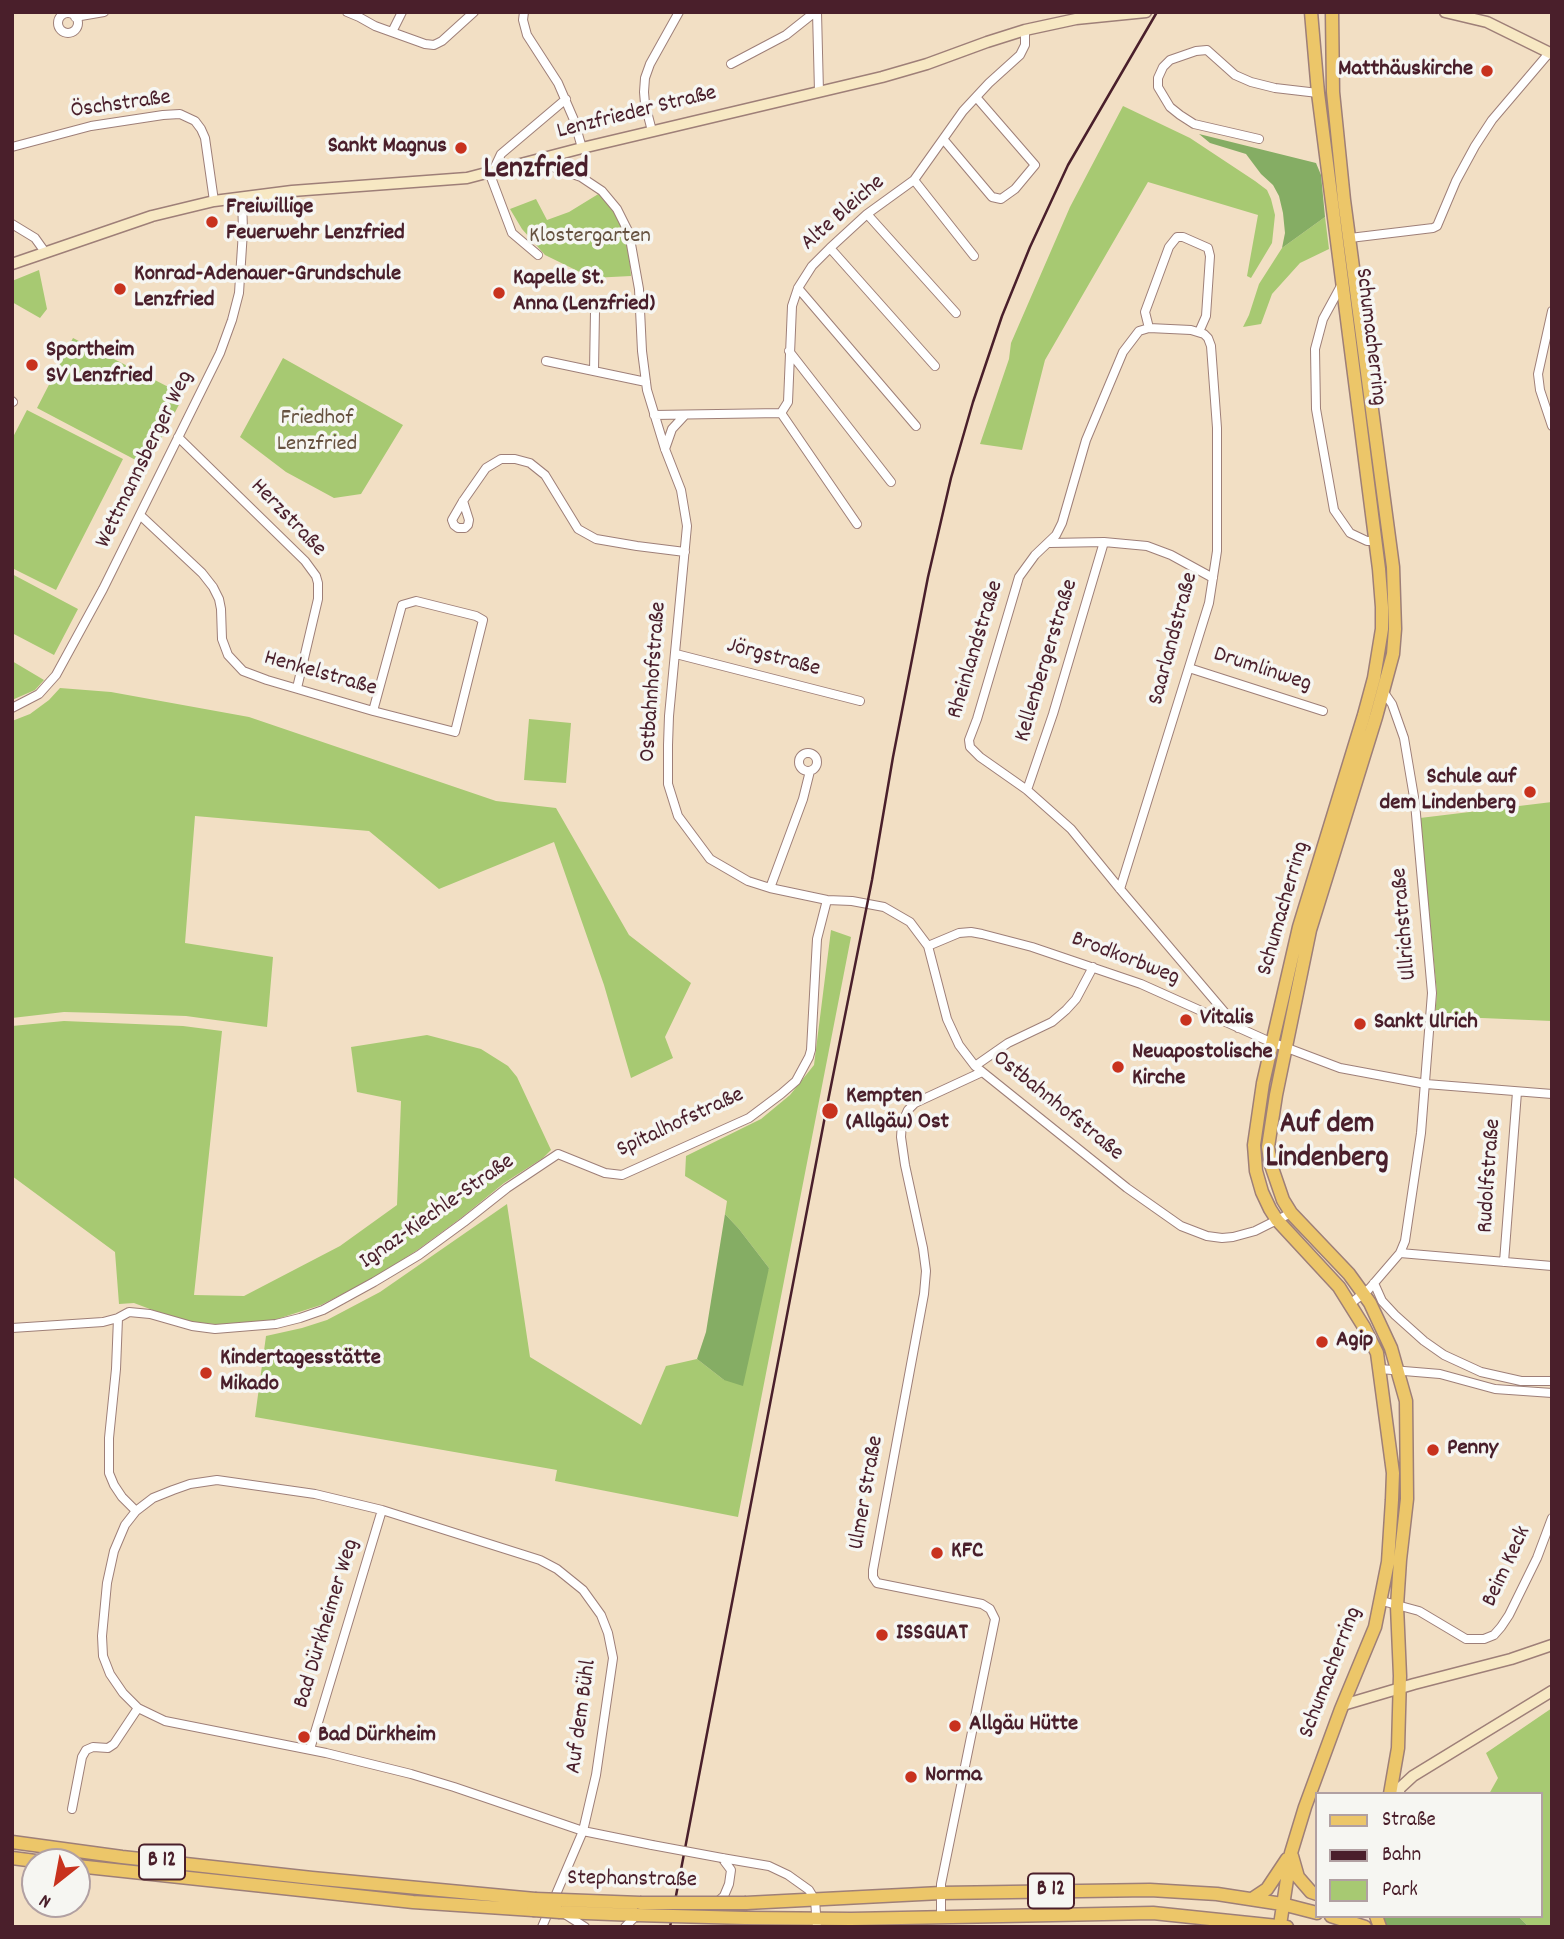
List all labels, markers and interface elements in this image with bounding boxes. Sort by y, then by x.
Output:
place label: Matthäuskirche [1338,57,1473,85]
marker: Matthäuskirche [1479,63,1495,79]
street label: Lenzfrieder Straße [554,81,720,147]
street label: Öschstraße [69,85,173,127]
place label: Sankt Magnus [328,134,447,162]
marker: Sankt Magnus [453,140,469,156]
district label: Lenzfried [483,154,589,190]
street label: Alte Bleiche [796,170,892,258]
place label: Freiwillige Feuerwehr Lenzfried [226,195,405,249]
marker: Freiwillige Feuerwehr Lenzfried [204,214,220,230]
park label: Klostergarten [529,224,651,252]
place label: Konrad-Adenauer-Grundschule Lenzfried [134,262,401,316]
place label: Kapelle St. Anna (Lenzfried) [513,266,655,320]
street label: Schumacherring [1347,267,1391,407]
marker: Konrad-Adenauer-Grundschule Lenzfried [112,281,128,297]
marker: Kapelle St. Anna (Lenzfried) [491,285,507,301]
place label: Sportheim SV Lenzfried [46,338,153,392]
marker: Sportheim SV Lenzfried [24,357,40,373]
street label: Wettmannsberger Weg [91,367,201,553]
park label: Friedhof Lenzfried [277,406,357,460]
street label: Herzstraße [243,474,331,564]
street label: Saarlandstraße [1144,570,1206,708]
street label: Kellenbergerstraße [1010,576,1086,746]
street label: Rheinlandstraße [943,578,1011,722]
street label: Ostbahnhofstraße [636,601,674,763]
street label: Jörgstraße [723,633,823,685]
street label: Drumlinweg [1210,642,1314,700]
street label: Henkelstraße [260,646,380,704]
place label: Schule auf dem Lindenberg [1380,765,1516,819]
marker: Schule auf dem Lindenberg [1522,784,1538,800]
street label: Schumacherring [1253,839,1317,979]
street label: Ullrichstraße [1387,866,1425,982]
street label: Brodkorbweg [1067,927,1183,993]
place label: Vitalis [1200,1006,1254,1034]
place label: Sankt Ulrich [1374,1010,1478,1038]
marker: Vitalis [1178,1012,1194,1028]
marker: Sankt Ulrich [1352,1016,1368,1032]
place label: Neuapostolische Kirche [1132,1040,1273,1094]
street label: Ostbahnhofstraße [986,1046,1128,1168]
marker: Neuapostolische Kirche [1110,1059,1126,1075]
street label: Spitalhofstraße [613,1083,749,1165]
place label: Kempten (Allgäu) Ost [846,1084,949,1138]
marker: Kempten (Allgäu) Ost [820,1101,840,1121]
district label: Auf dem Lindenberg [1265,1109,1389,1180]
street label: Rudolfstraße [1473,1118,1509,1234]
street label: Ignaz-Kiechle-Straße [355,1149,521,1277]
place label: Agip [1336,1328,1373,1356]
marker: Agip [1314,1334,1330,1350]
place label: Kindertagesstätte Mikado [220,1346,381,1400]
marker: Kindertagesstätte Mikado [198,1365,214,1381]
street label: Ulmer Straße [844,1434,892,1552]
place label: Penny [1447,1436,1498,1464]
marker: Penny [1425,1442,1441,1458]
street label: Beim Keck [1477,1522,1539,1612]
street label: Bad Dürkheimer Weg [289,1536,367,1712]
place label: KFC [951,1539,983,1567]
marker: KFC [929,1545,945,1561]
street label: Schumacherring [1294,1603,1370,1743]
place label: ISSGUAT [896,1621,968,1649]
marker: ISSGUAT [874,1627,890,1643]
street label: Auf dem Bühl [561,1658,605,1776]
place label: Allgäu Hütte [969,1712,1078,1740]
marker: Allgäu Hütte [947,1718,963,1734]
place label: Bad Dürkheim [318,1723,436,1751]
marker: Bad Dürkheim [296,1729,312,1745]
place label: Norma [925,1763,982,1791]
marker: Norma [903,1769,919,1785]
legend [1316,1792,1543,1918]
text: Straße [1382,1806,1436,1836]
text: Bahn [1382,1841,1421,1871]
road number: B 12 [139,1844,185,1880]
north arrow [21,1848,91,1918]
street label: Stephanstraße [567,1866,697,1896]
road number: B 12 [1028,1874,1074,1909]
text: Park [1382,1876,1418,1906]
text: N [35,1886,57,1914]

